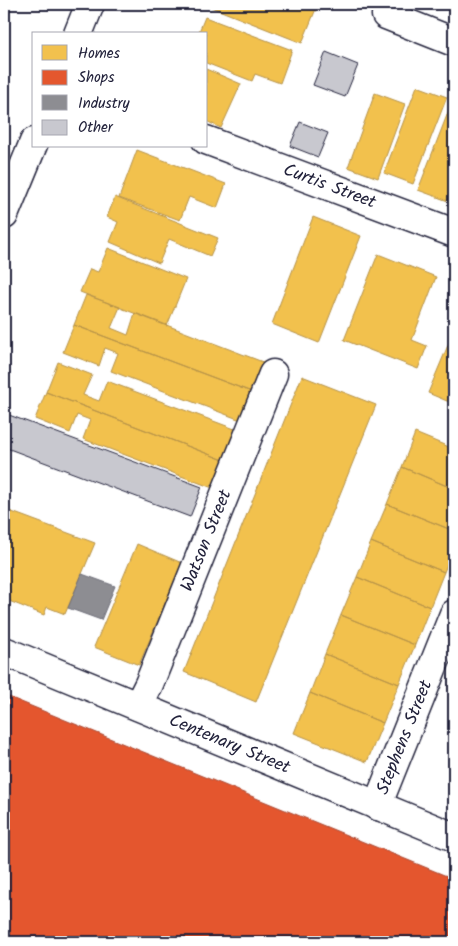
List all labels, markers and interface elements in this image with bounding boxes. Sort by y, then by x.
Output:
legend [32,32,208,148]
text: Homes [78,42,121,66]
text: Shops [78,66,115,90]
text: Industry [78,92,131,116]
text: Other [78,116,114,140]
street label: Curtis Street [279,156,381,217]
street label: Watson Street [173,484,240,596]
street label: Stephens Street [369,675,441,799]
street label: Centenary Street [164,706,296,783]

